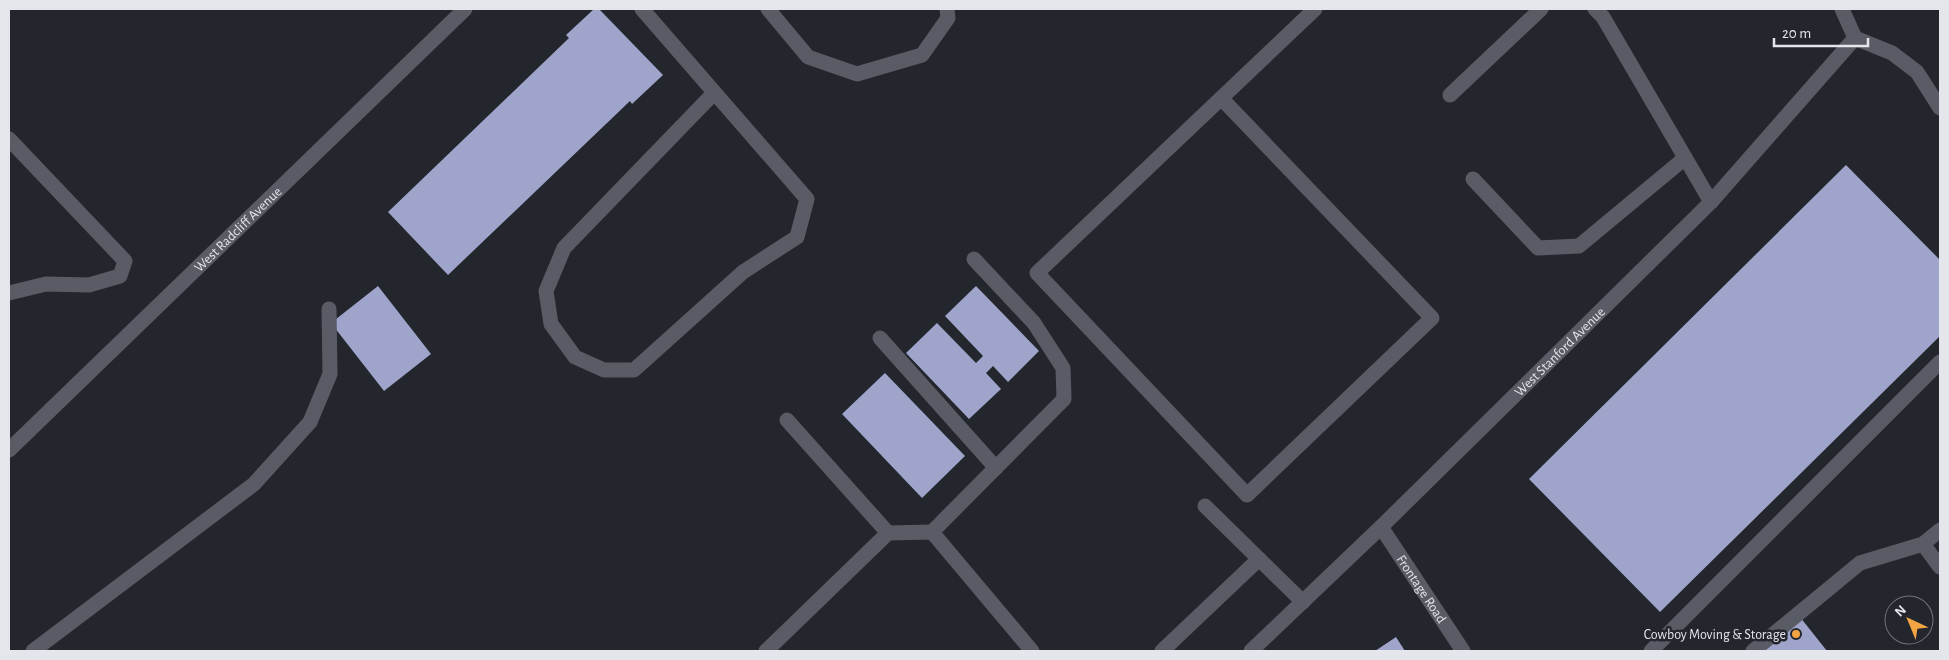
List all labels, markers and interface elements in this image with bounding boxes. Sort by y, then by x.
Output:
scale bar [1774,15,1868,47]
text: 20 m [1782,26,1811,41]
street label: West Radcliff Avenue [192,184,285,275]
street label: West Stanford Avenue [1512,305,1608,399]
street label: Frontage Road [1393,553,1448,626]
north arrow [1884,595,1934,645]
text: N [1892,603,1909,620]
place label: Cowboy Moving & Storage [1644,628,1786,642]
marker: Cowboy Moving & Storage [1790,628,1802,640]

